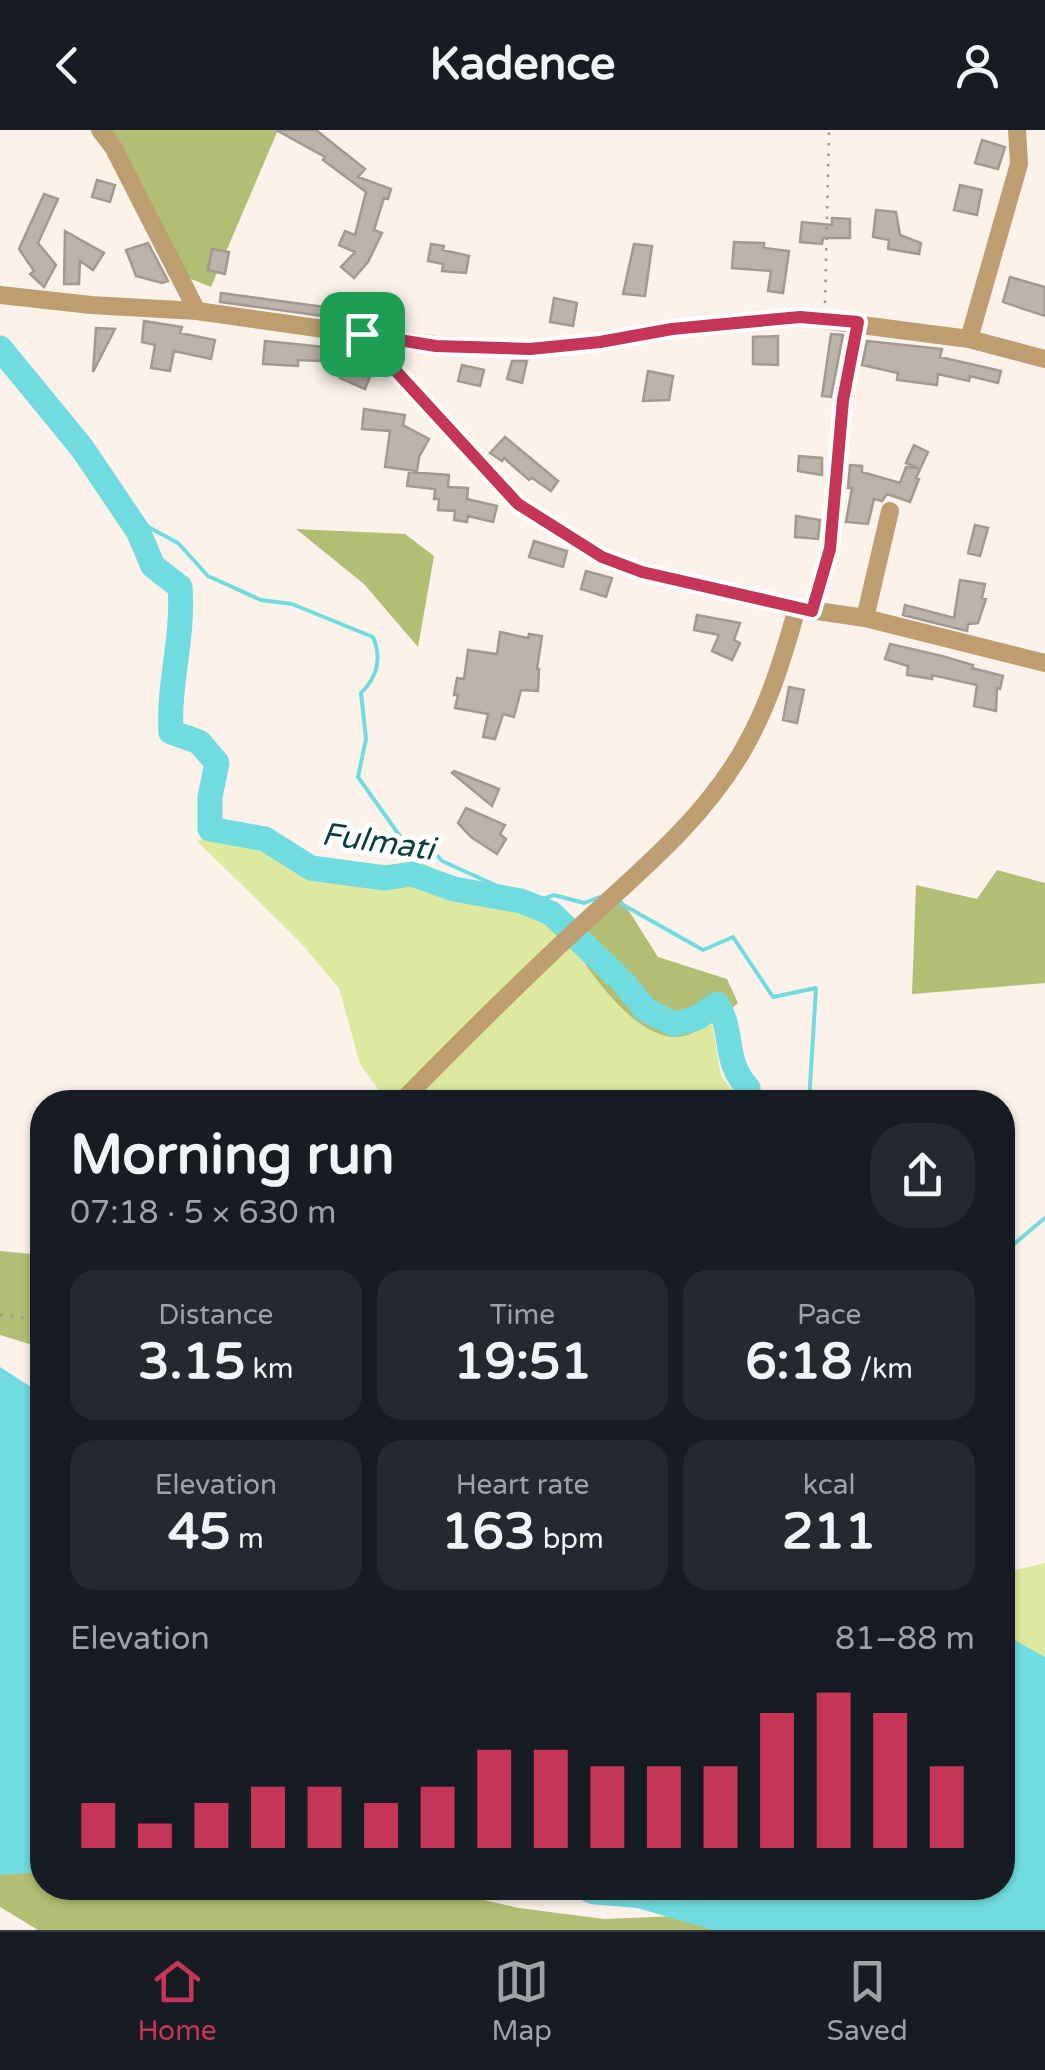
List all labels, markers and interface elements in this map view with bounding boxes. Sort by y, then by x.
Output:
icon: back [40,38,95,93]
text: Kadence [430,38,616,92]
icon: person [950,38,1005,93]
pin [320,292,405,377]
icon: arrive [335,307,390,362]
water label: Fulmati [319,815,440,869]
text: Morning run [70,1123,395,1189]
button: share [870,1123,975,1228]
text: 07:18 · 5 × 630 m [70,1194,336,1232]
text: Distance [158,1298,273,1332]
text: Time [490,1298,555,1332]
text: Pace [797,1298,861,1332]
text: 3.15 [138,1332,245,1392]
text: 19:51 [453,1332,592,1392]
text: 6:18 [745,1332,852,1392]
text: km [245,1352,294,1386]
text: /km [852,1352,913,1386]
text: Elevation [155,1468,277,1502]
text: Heart rate [456,1468,589,1502]
text: kcal [803,1468,855,1502]
text: 45 [168,1502,231,1562]
text: 163 [441,1502,535,1562]
text: 211 [782,1502,876,1562]
text: m [231,1522,264,1556]
text: bpm [535,1522,604,1556]
text: Elevation [70,1620,210,1658]
text: 81–88 m [835,1620,975,1658]
tab: Home [137,1954,217,2048]
tab: Map [491,1954,552,2048]
tab: Saved [827,1954,908,2048]

